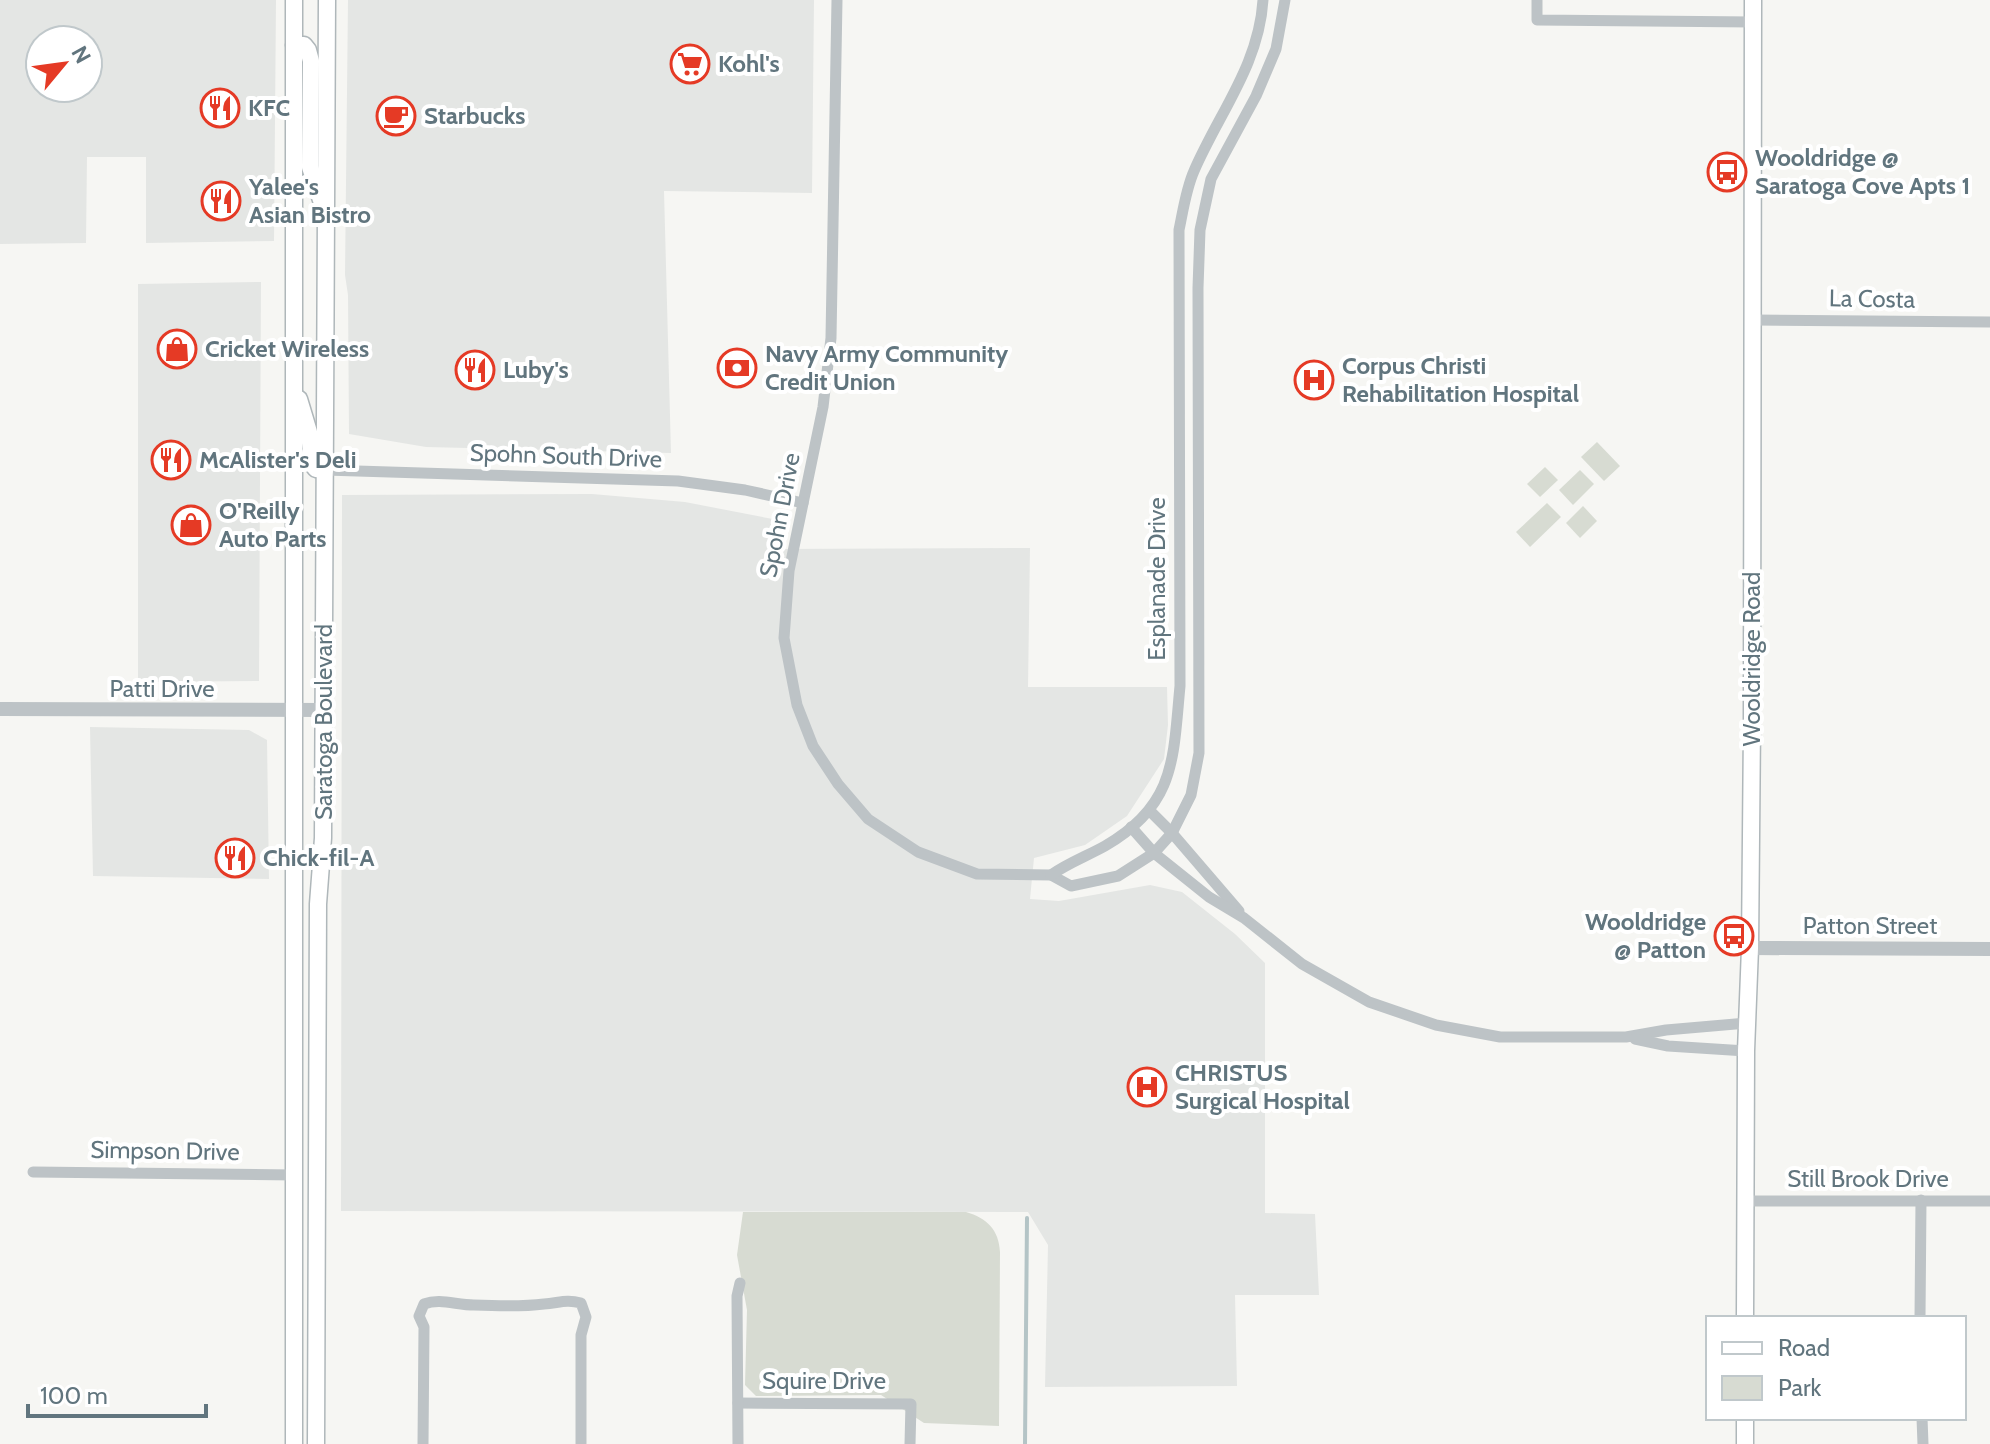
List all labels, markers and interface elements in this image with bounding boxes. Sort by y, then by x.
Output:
north arrow [24,24,104,104]
text: N [65,41,97,68]
supermarket icon: Kohl's [669,43,711,85]
place label: Kohl's [718,49,780,78]
restaurant icon: KFC [199,87,241,129]
place label: KFC [248,93,290,122]
cafe icon: Starbucks [375,95,417,137]
place label: Starbucks [424,101,525,130]
place label: Wooldridge @ Saratoga Cove Apts 1 [1755,143,1970,200]
bus stop icon: Wooldridge @ Saratoga Cove Apts 1 [1706,151,1748,193]
place label: Yalee's Asian Bistro [248,172,371,229]
restaurant icon: Yalee's Asian Bistro [200,180,242,222]
street label: La Costa [1829,283,1916,314]
shop icon: Cricket Wireless [156,328,198,370]
place label: Cricket Wireless [205,334,369,363]
place label: Navy Army Community Credit Union [765,339,1008,396]
bank icon: Navy Army Community Credit Union [716,347,758,389]
restaurant icon: Luby's [454,349,496,391]
place label: Corpus Christi Rehabilitation Hospital [1342,351,1579,408]
place label: Luby's [503,355,569,384]
hospital icon: Corpus Christi Rehabilitation Hospital [1293,359,1335,401]
street label: Spohn South Drive [469,438,663,473]
restaurant icon: McAlister's Deli [150,439,192,481]
place label: McAlister's Deli [199,445,356,474]
street label: Spohn Drive [753,450,806,580]
place label: O'Reilly Auto Parts [219,496,326,553]
street label: Esplanade Drive [1142,497,1171,661]
shop icon: O'Reilly Auto Parts [170,504,212,546]
street label: Wooldridge Road [1737,572,1766,746]
street label: Saratoga Boulevard [309,624,338,820]
street label: Patti Drive [109,674,215,703]
restaurant icon: Chick-fil-A [214,837,256,879]
place label: Chick-fil-A [263,843,374,872]
place label: Wooldridge @ Patton [1585,907,1706,964]
street label: Patton Street [1803,911,1937,940]
bus stop icon: Wooldridge @ Patton [1713,915,1755,957]
place label: CHRISTUS Surgical Hospital [1175,1058,1350,1115]
hospital icon: CHRISTUS Surgical Hospital [1126,1066,1168,1108]
street label: Simpson Drive [90,1135,240,1166]
street label: Still Brook Drive [1787,1164,1949,1193]
legend [1706,1316,1966,1420]
text: Road [1778,1333,1830,1362]
street label: Squire Drive [762,1366,886,1395]
scale bar [28,1368,206,1418]
text: Park [1778,1373,1821,1402]
text: 100 m [40,1381,108,1410]

